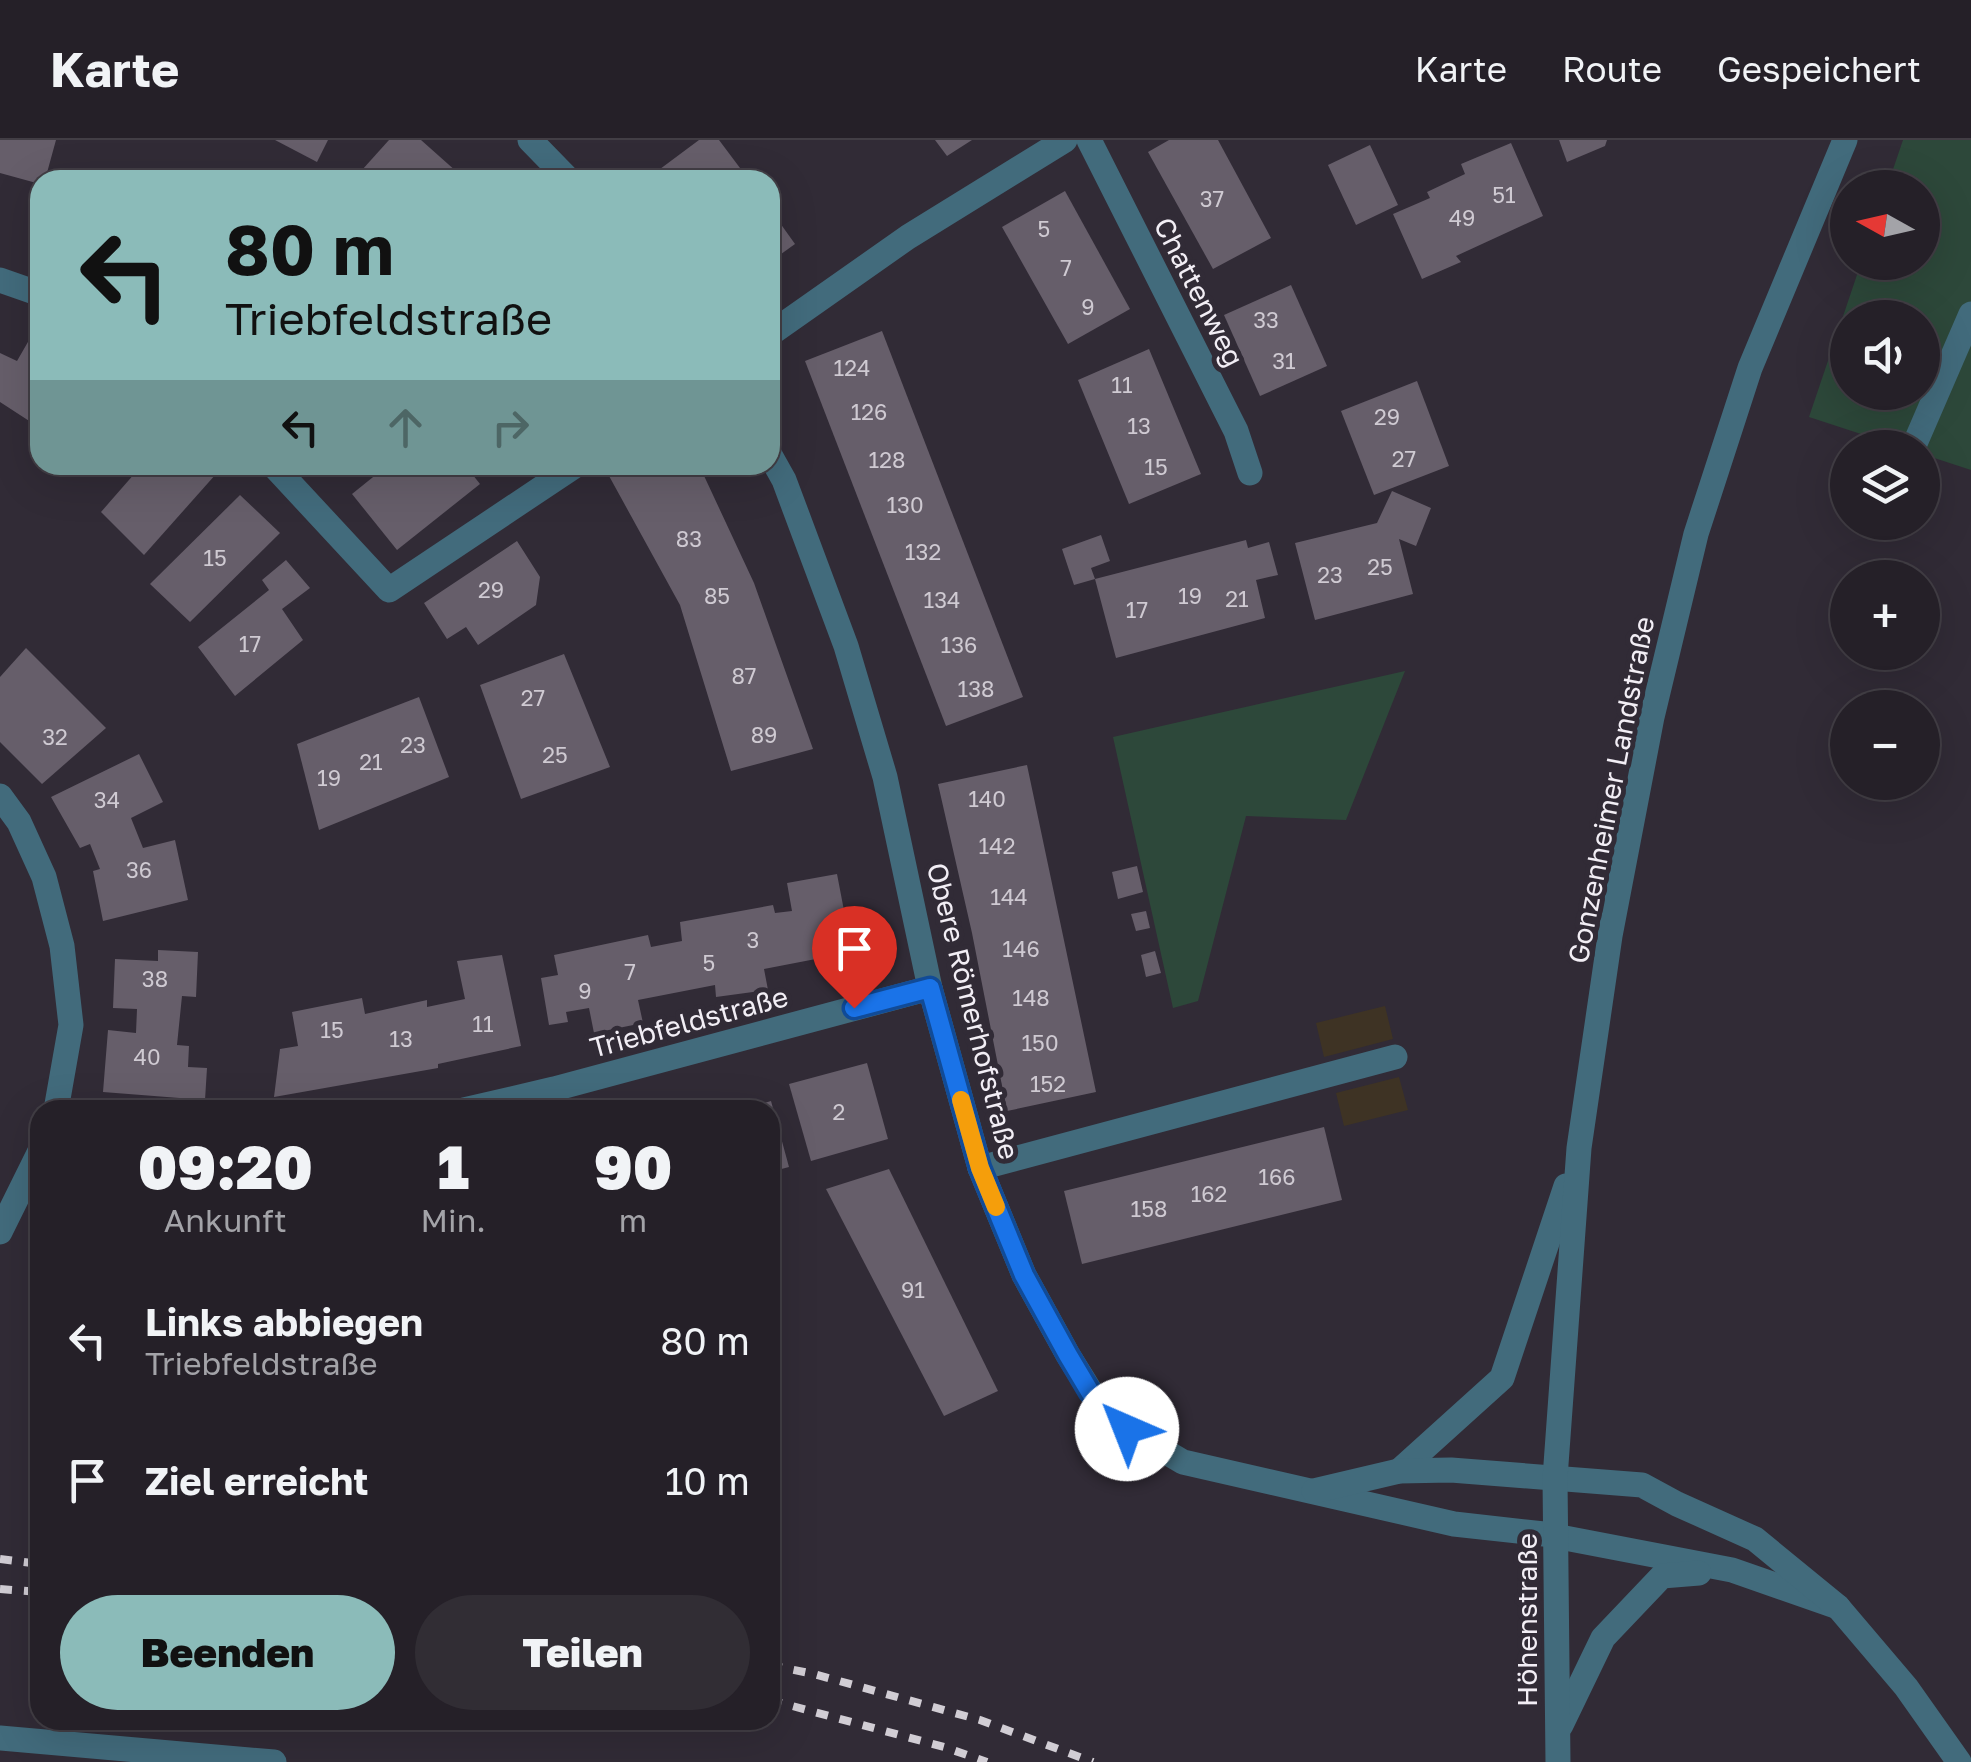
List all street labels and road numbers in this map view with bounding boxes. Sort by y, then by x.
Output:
street label: Chattenweg [1148,212,1251,372]
street label: Gonzenheimer Landstraße [1561,614,1660,966]
street label: Obere Römerhofstraße [921,859,1026,1163]
street label: Triebfeldstraße [586,979,791,1064]
street label: Höhenstraße [1510,1533,1543,1707]

